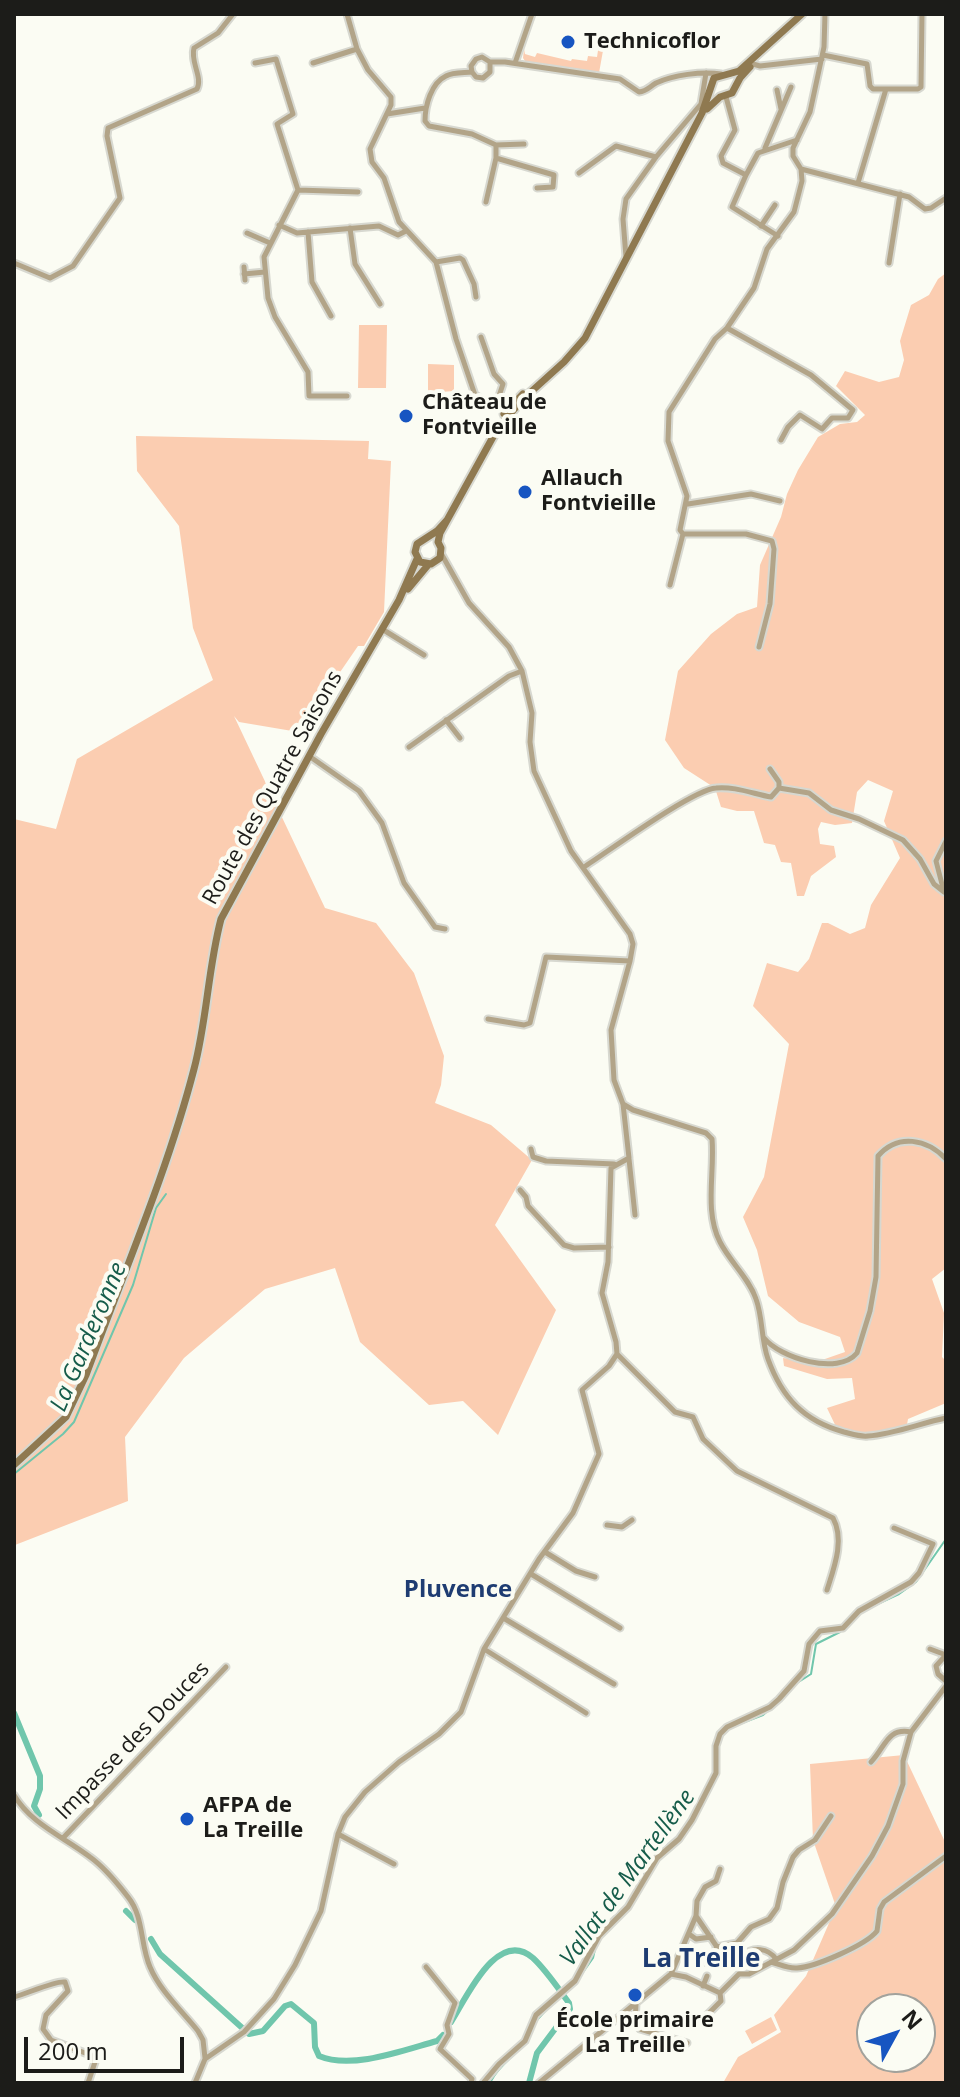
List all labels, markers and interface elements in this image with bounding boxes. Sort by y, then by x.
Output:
place label: Technicoflor [584,29,720,55]
marker: Technicoflor [559,33,577,51]
place label: Château de Fontvieille [422,390,547,442]
marker: Château de Fontvieille [397,407,415,425]
place label: Allauch Fontvieille [541,466,656,518]
marker: Allauch Fontvieille [516,483,534,501]
street label: Route des Quatre Saisons [198,666,348,910]
water label: La Garderonne [45,1258,133,1416]
district label: Pluvence [404,1576,512,1604]
street label: Impasse des Douces [51,1657,215,1825]
water label: Vallat de Martellène [554,1784,702,1972]
place label: AFPA de La Treille [203,1793,303,1844]
marker: AFPA de La Treille [178,1810,196,1828]
district label: La Treille [642,1944,760,1976]
marker: École primaire La Treille [626,1986,644,2004]
north arrow [856,1993,936,2073]
text: N [896,2002,930,2035]
place label: École primaire La Treille [556,2008,714,2060]
scale bar [28,2021,188,2071]
text: 200 m [38,2034,108,2067]

